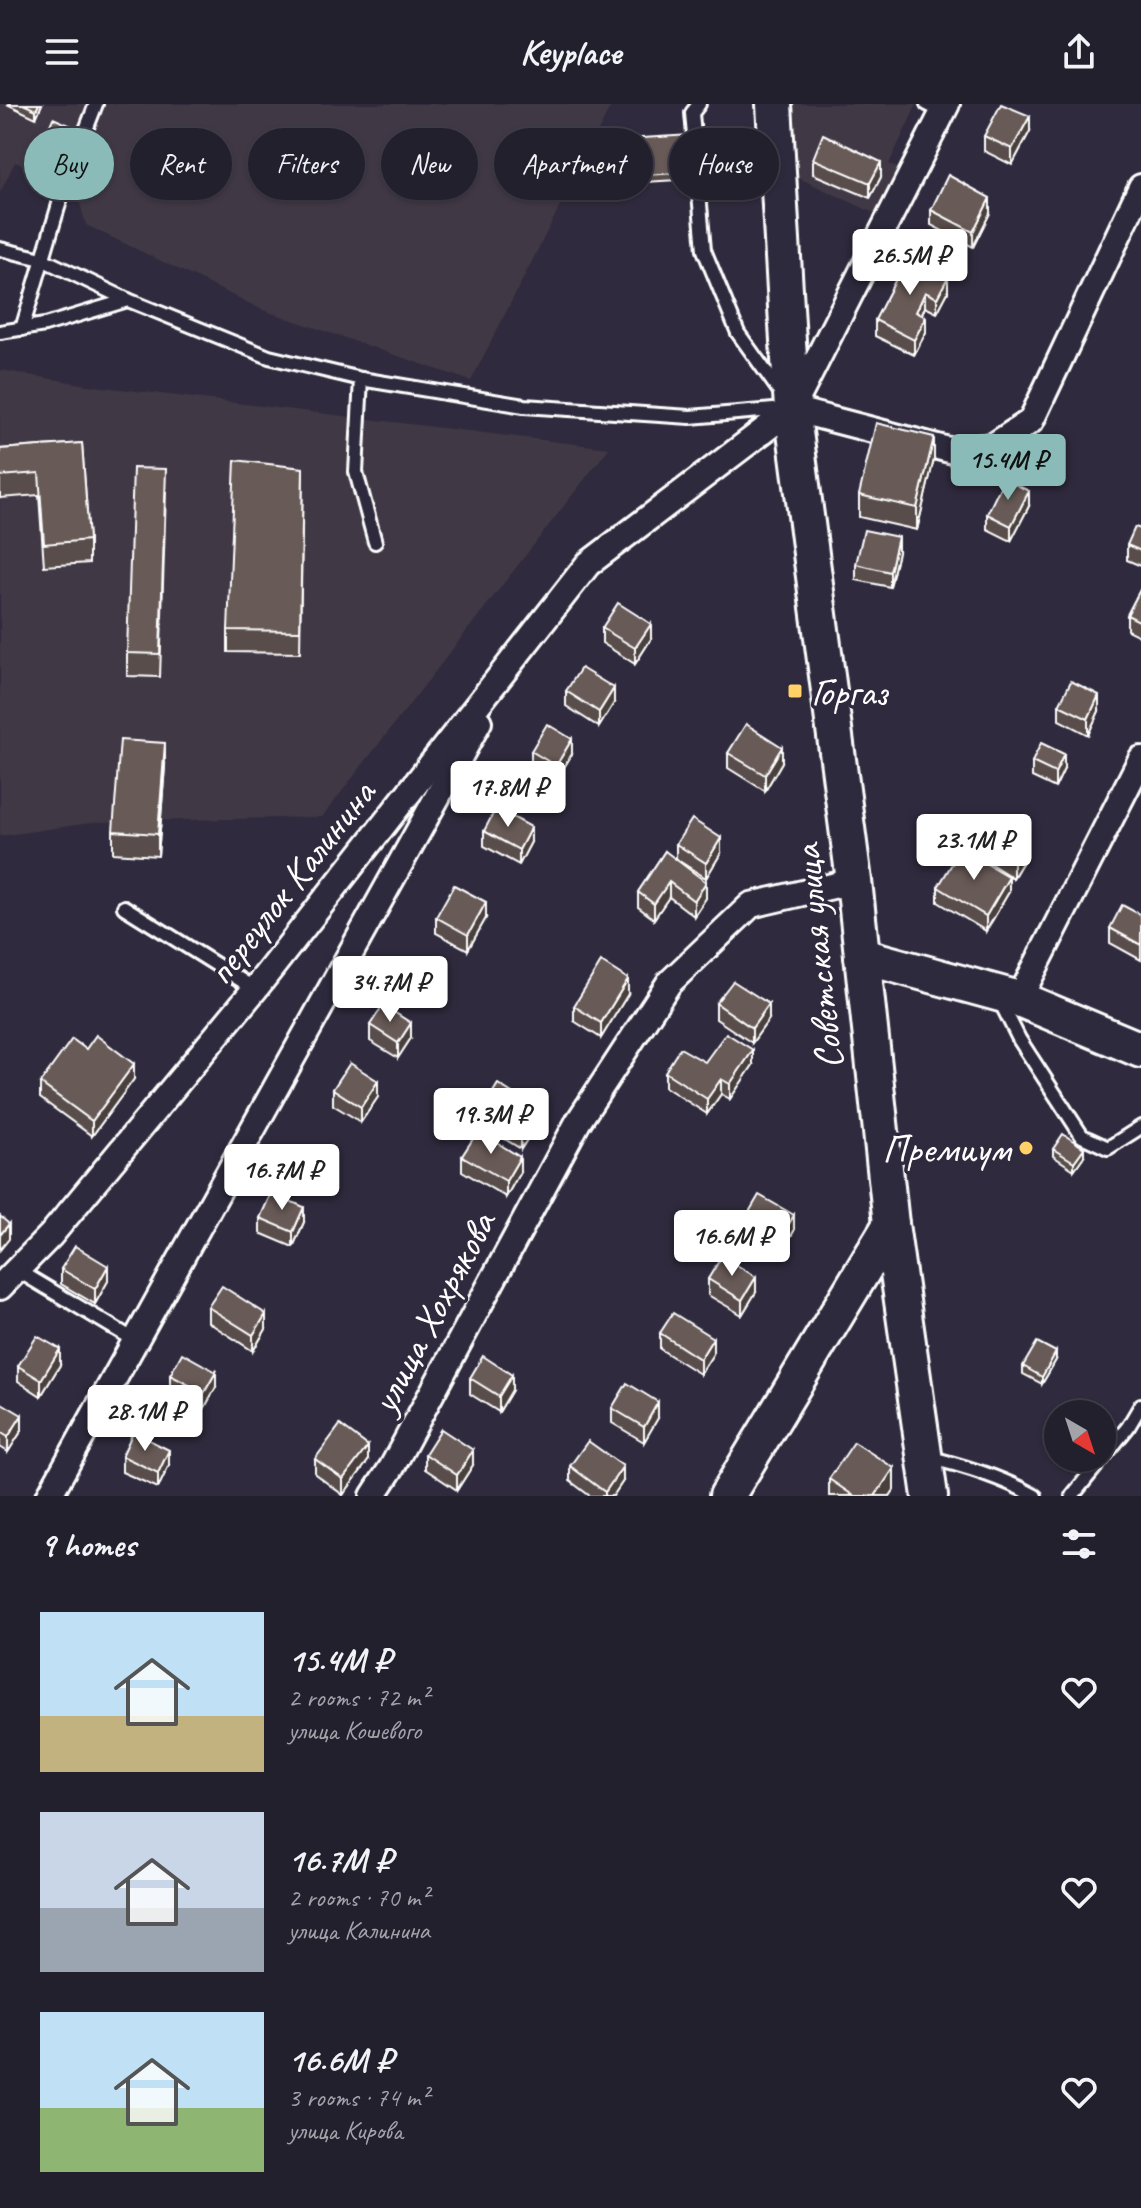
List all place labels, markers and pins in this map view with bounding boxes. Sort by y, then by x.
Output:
pin: 26.5M ₽ [836,229,984,297]
pin: 15.4M ₽ [934,434,1082,502]
place label: Горгаз [811,667,889,717]
marker: Горгаз [786,682,804,700]
pin: 17.8M ₽ [434,761,582,829]
pin: 23.1M ₽ [900,814,1048,882]
pin: 34.7M ₽ [316,956,464,1024]
pin: 19.3M ₽ [417,1088,565,1156]
place label: Премиум [882,1124,1013,1174]
marker: Премиум [1017,1139,1035,1157]
pin: 16.7M ₽ [208,1144,356,1212]
pin: 16.6M ₽ [658,1210,806,1278]
pin: 28.1M ₽ [71,1385,219,1453]

